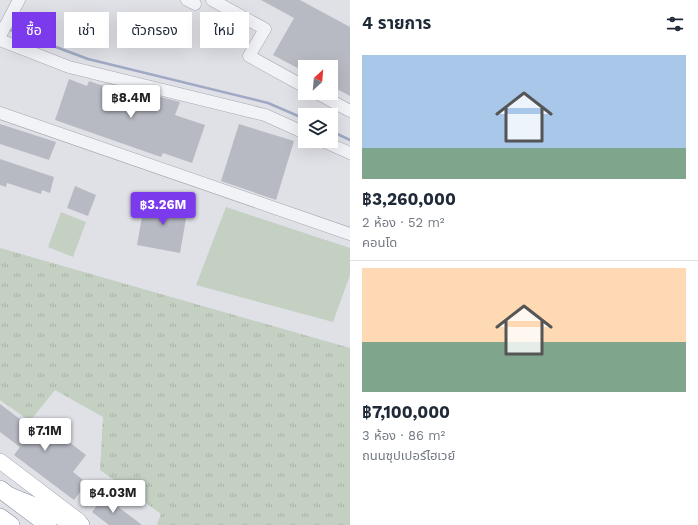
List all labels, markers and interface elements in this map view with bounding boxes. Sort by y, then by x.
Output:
chip: ซื้อ [12,12,56,48]
chip: เช่า [64,12,109,48]
chip: ตัวกรอง [117,12,192,48]
chip: ใหม่ [200,12,249,48]
text: 4 รายการ [362,13,431,33]
icon: filters [664,13,686,35]
north arrow [298,60,338,100]
map controls [298,60,338,148]
icon: home [488,81,560,153]
pin: ฿8.4M [103,85,159,119]
text: ฿8.4M [111,90,151,105]
button: layers [298,108,338,148]
text: ฿3,260,000 [362,189,456,209]
pin: ฿3.26M [130,192,196,226]
text: ฿3.26M [140,197,186,212]
text: 2 ห้อง · 52 m² [362,215,445,230]
text: คอนโด [362,235,397,250]
icon: home [488,294,560,366]
text: ฿7,100,000 [362,402,450,422]
pin: ฿7.1M [17,418,73,452]
text: ฿7.1M [28,423,62,438]
text: 3 ห้อง · 86 m² [362,428,445,443]
text: ถนนซุปเปอร์ไฮเวย์ [362,448,455,463]
pin: ฿4.03M [80,480,146,514]
text: ฿4.03M [89,485,137,500]

